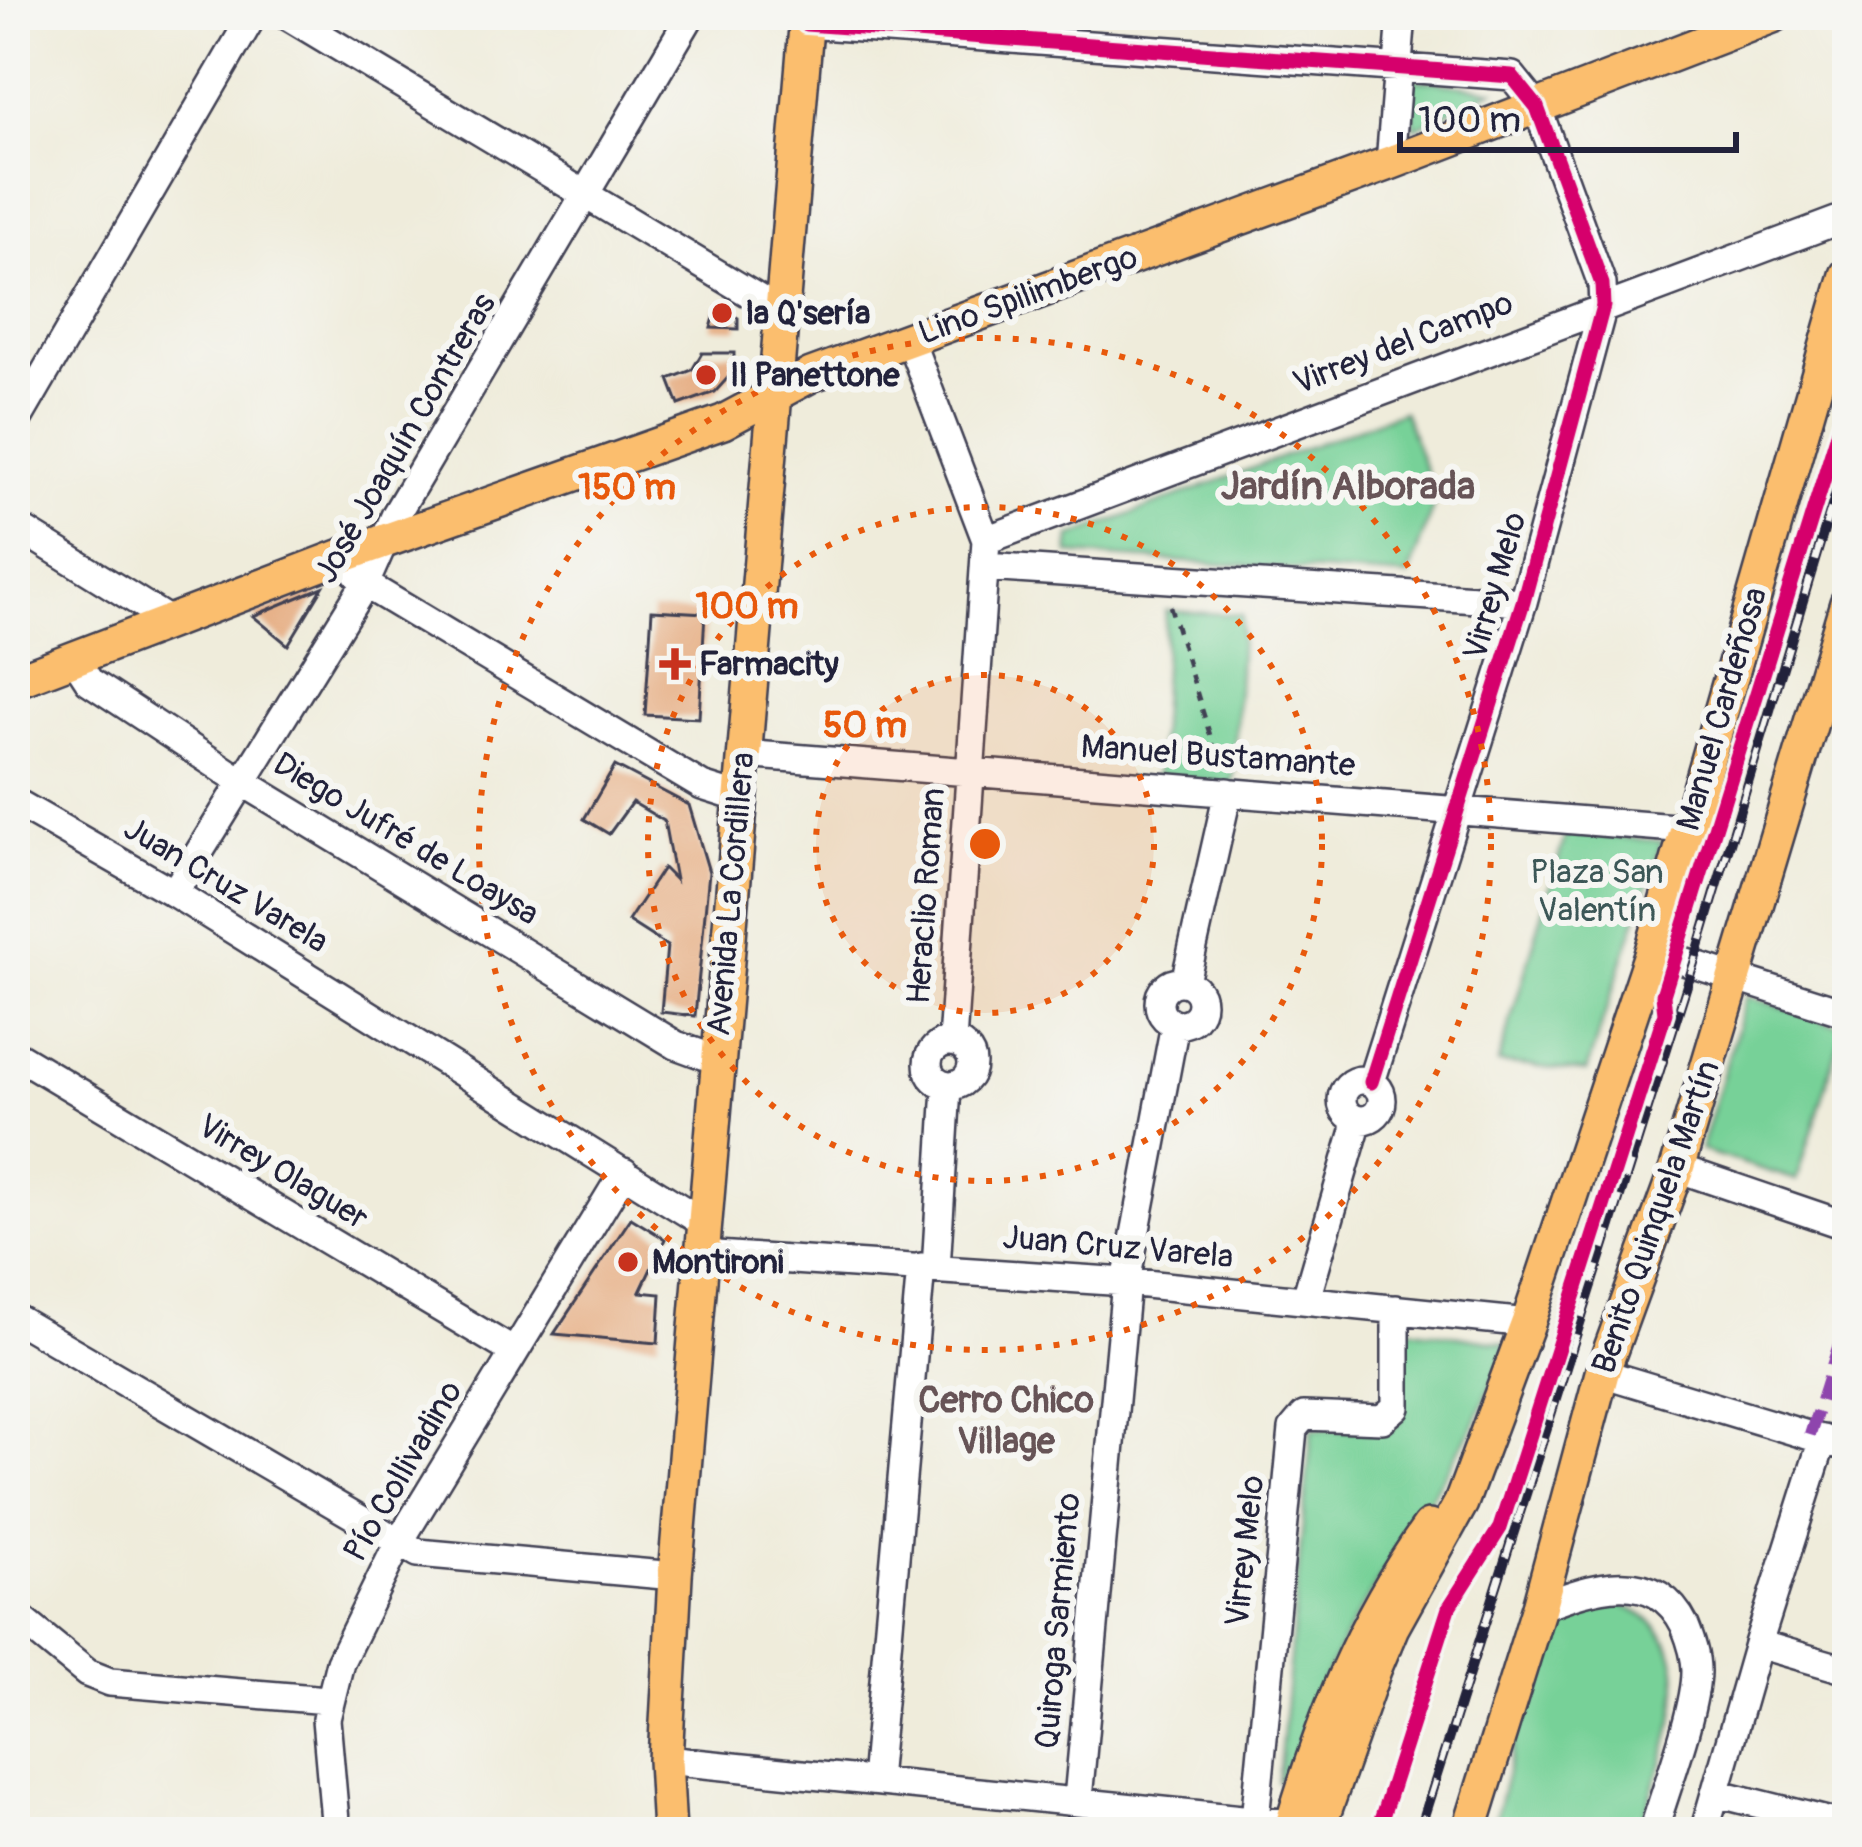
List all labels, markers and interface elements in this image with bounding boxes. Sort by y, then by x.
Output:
scale bar [1400,78,1736,152]
text: 100 m [1418,98,1521,143]
street label: Lino Spilimbergo [913,236,1143,354]
street label: Virrey del Campo [1287,282,1519,404]
street label: José Joaquín Contreras [305,286,505,590]
place label: la Q'sería [746,293,870,334]
marker: la Q'sería [709,300,735,326]
place label: Il Panettone [730,355,900,396]
marker: Il Panettone [693,362,719,388]
district label: Jardín Alborada [1221,462,1475,511]
text: 150 m [578,465,676,510]
street label: Virrey Melo [1454,507,1536,665]
street label: Manuel Cardeñosa [1668,583,1776,835]
text: 100 m [695,584,799,629]
place label: Farmacity [699,644,840,685]
marker: Farmacity [662,651,688,677]
text: 50 m [823,703,907,748]
street label: Manuel Bustamante [1079,726,1357,786]
street label: Diego Jufré de Loaysa [266,744,546,934]
street label: Avenida La Cordillera [698,750,764,1038]
street label: Heraclio Roman [898,787,954,1005]
street label: Juan Cruz Varela [116,808,336,962]
centre of rings [964,823,1006,865]
park label: Plaza San Valentín [1530,852,1664,931]
street label: Benito Quinquela Martín [1583,1055,1729,1379]
street label: Virrey Olaguer [190,1105,376,1239]
street label: Juan Cruz Varela [1001,1216,1235,1278]
place label: Montironi [652,1242,784,1283]
marker: Montironi [615,1249,641,1275]
street label: Pío Collivadino [335,1373,471,1569]
district label: Cerro Chico Village [918,1378,1094,1464]
street label: Virrey Melo [1217,1473,1273,1629]
street label: Quiroga Sarmiento [1026,1491,1090,1751]

